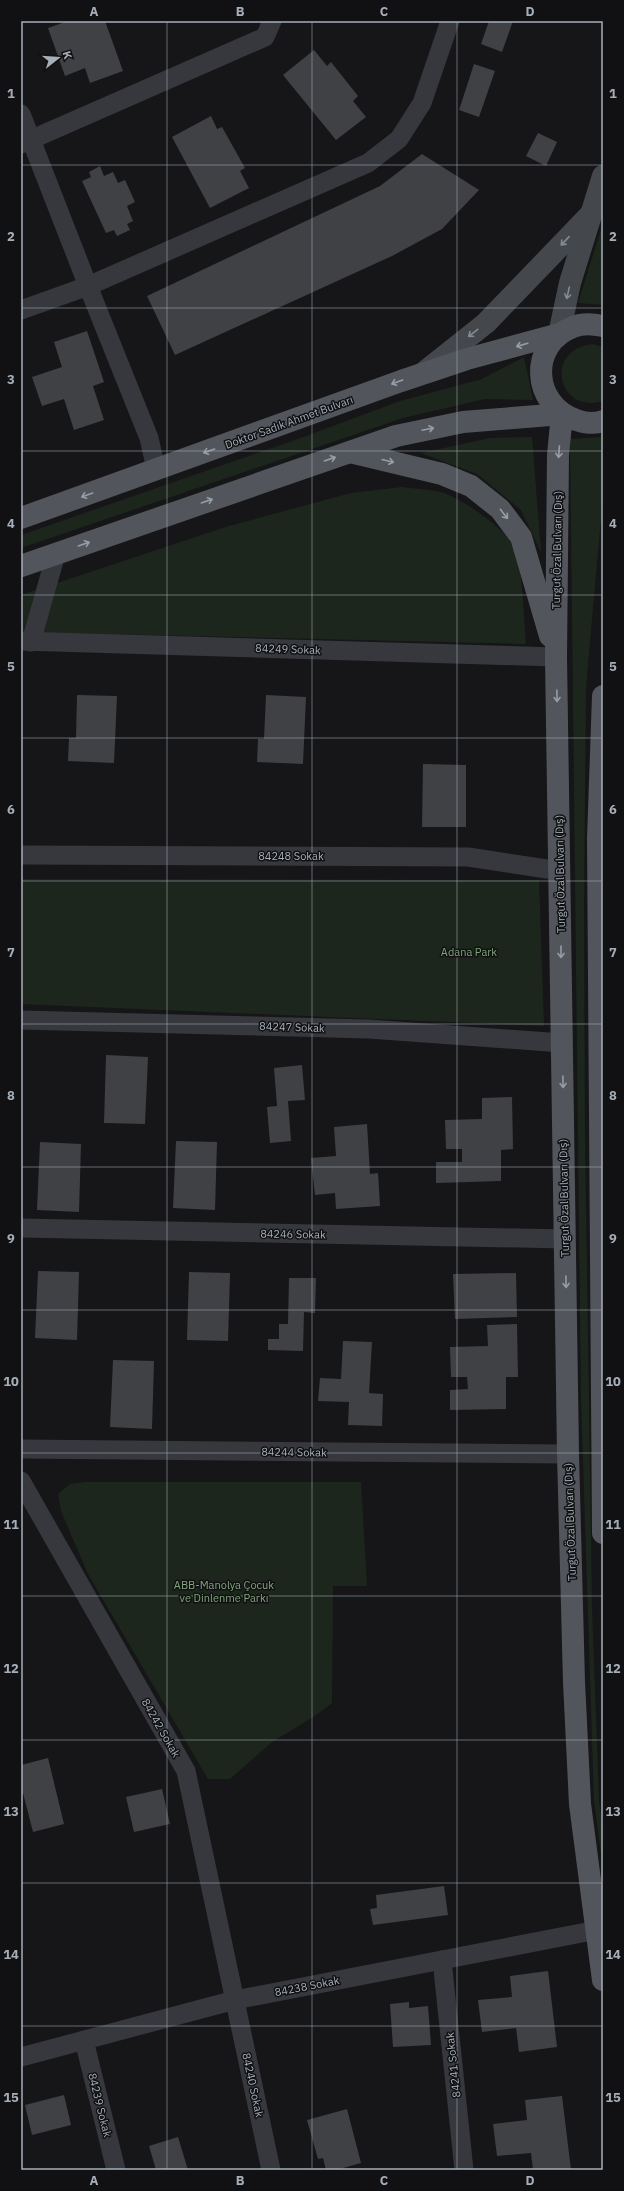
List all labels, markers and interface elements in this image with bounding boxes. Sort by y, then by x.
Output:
text: A [90,3,99,20]
text: B [236,3,245,20]
text: C [380,3,389,20]
text: D [525,3,535,20]
north arrow [38,38,78,78]
text: K [60,49,75,61]
text: 1 [7,85,15,102]
text: 1 [609,85,617,102]
text: 2 [7,228,15,245]
text: 2 [609,228,617,245]
one-way arrow [560,236,570,246]
one-way arrow [563,287,571,300]
one-way arrow [467,329,478,337]
one-way arrow [515,342,528,349]
text: 3 [7,371,15,388]
text: 3 [609,371,617,388]
one-way arrow [392,379,404,387]
street label: Doktor Sadık Ahmet Bulvarı [223,392,355,452]
one-way arrow [421,425,434,433]
one-way arrow [555,445,562,458]
one-way arrow [204,447,216,455]
one-way arrow [324,454,336,462]
one-way arrow [381,458,394,465]
one-way arrow [81,491,93,499]
street label: Turgut Özal Bulvarı (Dış) [549,491,565,609]
one-way arrow [201,497,213,505]
one-way arrow [499,508,508,519]
text: 4 [7,515,15,532]
text: 4 [609,515,617,532]
one-way arrow [78,540,91,547]
street label: 84249 Sokak [255,641,321,657]
text: 5 [7,658,15,675]
text: 5 [609,658,617,675]
one-way arrow [553,689,561,702]
text: 6 [7,801,15,818]
text: 6 [609,801,617,818]
street label: Turgut Özal Bulvarı (Dış) [552,815,568,933]
street label: 84248 Sokak [258,849,324,863]
text: 7 [7,944,15,961]
text: 7 [609,944,617,961]
park label: Adana Park [441,945,497,959]
one-way arrow [557,945,565,958]
street label: 84247 Sokak [259,1019,325,1035]
one-way arrow [559,1075,567,1088]
text: 8 [7,1087,15,1104]
text: 8 [609,1087,617,1104]
street label: Turgut Özal Bulvarı (Dış) [556,1139,572,1257]
street label: 84246 Sokak [260,1226,326,1242]
text: 9 [7,1230,15,1247]
text: 9 [609,1230,617,1247]
one-way arrow [562,1275,569,1288]
text: 10 [3,1373,19,1390]
text: 10 [605,1373,621,1390]
street label: 84244 Sokak [261,1444,327,1460]
street label: Turgut Özal Bulvarı (Dış) [561,1463,579,1581]
text: 11 [3,1516,19,1533]
text: 11 [605,1516,621,1533]
park label: ABB-Manolya Çocuk ve Dinlenme Parkı [174,1578,274,1605]
text: 12 [3,1660,19,1677]
text: 12 [605,1660,621,1677]
street label: 84242 Sokak [139,1696,184,1760]
text: 13 [3,1803,19,1820]
text: 13 [605,1803,621,1820]
text: 14 [3,1946,19,1963]
text: 14 [605,1946,621,1963]
street label: 84238 Sokak [273,1973,341,1999]
street label: 84241 Sokak [443,2031,463,2098]
street label: 84240 Sokak [239,2051,267,2119]
street label: 84239 Sokak [85,2071,115,2139]
text: 15 [3,2089,19,2106]
text: 15 [605,2089,621,2106]
text: A [90,2172,99,2189]
text: B [236,2172,245,2189]
text: C [380,2172,389,2189]
text: D [525,2172,535,2189]

